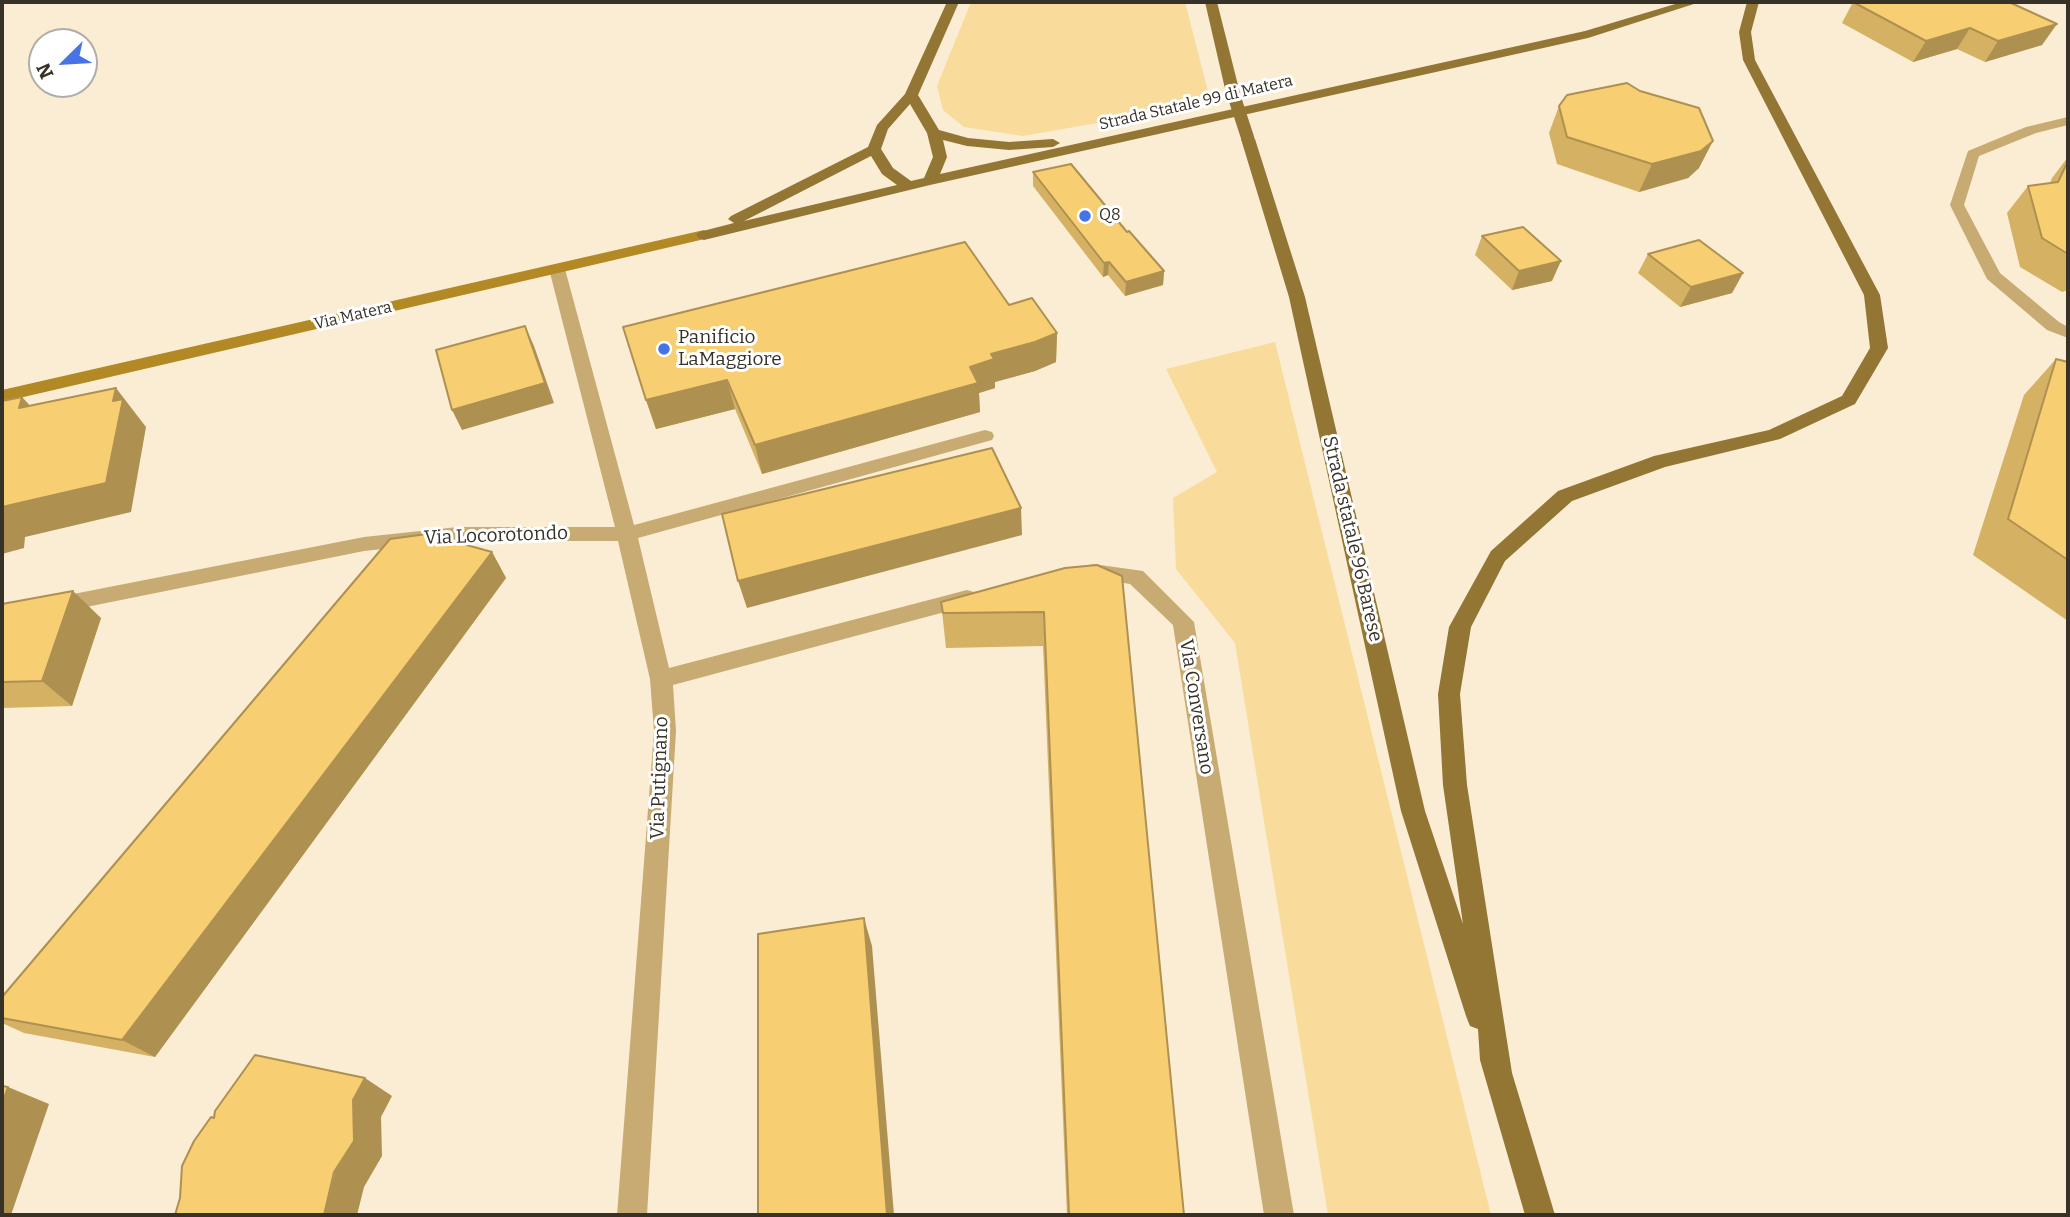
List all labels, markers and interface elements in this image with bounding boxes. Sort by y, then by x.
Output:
north arrow [28,28,98,98]
text: N [32,60,59,82]
street label: Strada Statale 99 di Matera [1097,71,1295,135]
place label: Q8 [1099,206,1121,226]
marker: Q8 [1077,208,1093,224]
street label: Via Matera [312,298,394,334]
place label: Panificio LaMaggiore [678,327,782,371]
marker: Panificio LaMaggiore [656,341,672,357]
street label: Strada statale 96 Barese [1317,434,1387,644]
street label: Via Locorotondo [424,522,568,550]
street label: Via Conversano [1174,638,1218,776]
street label: Via Putignano [646,716,674,840]

